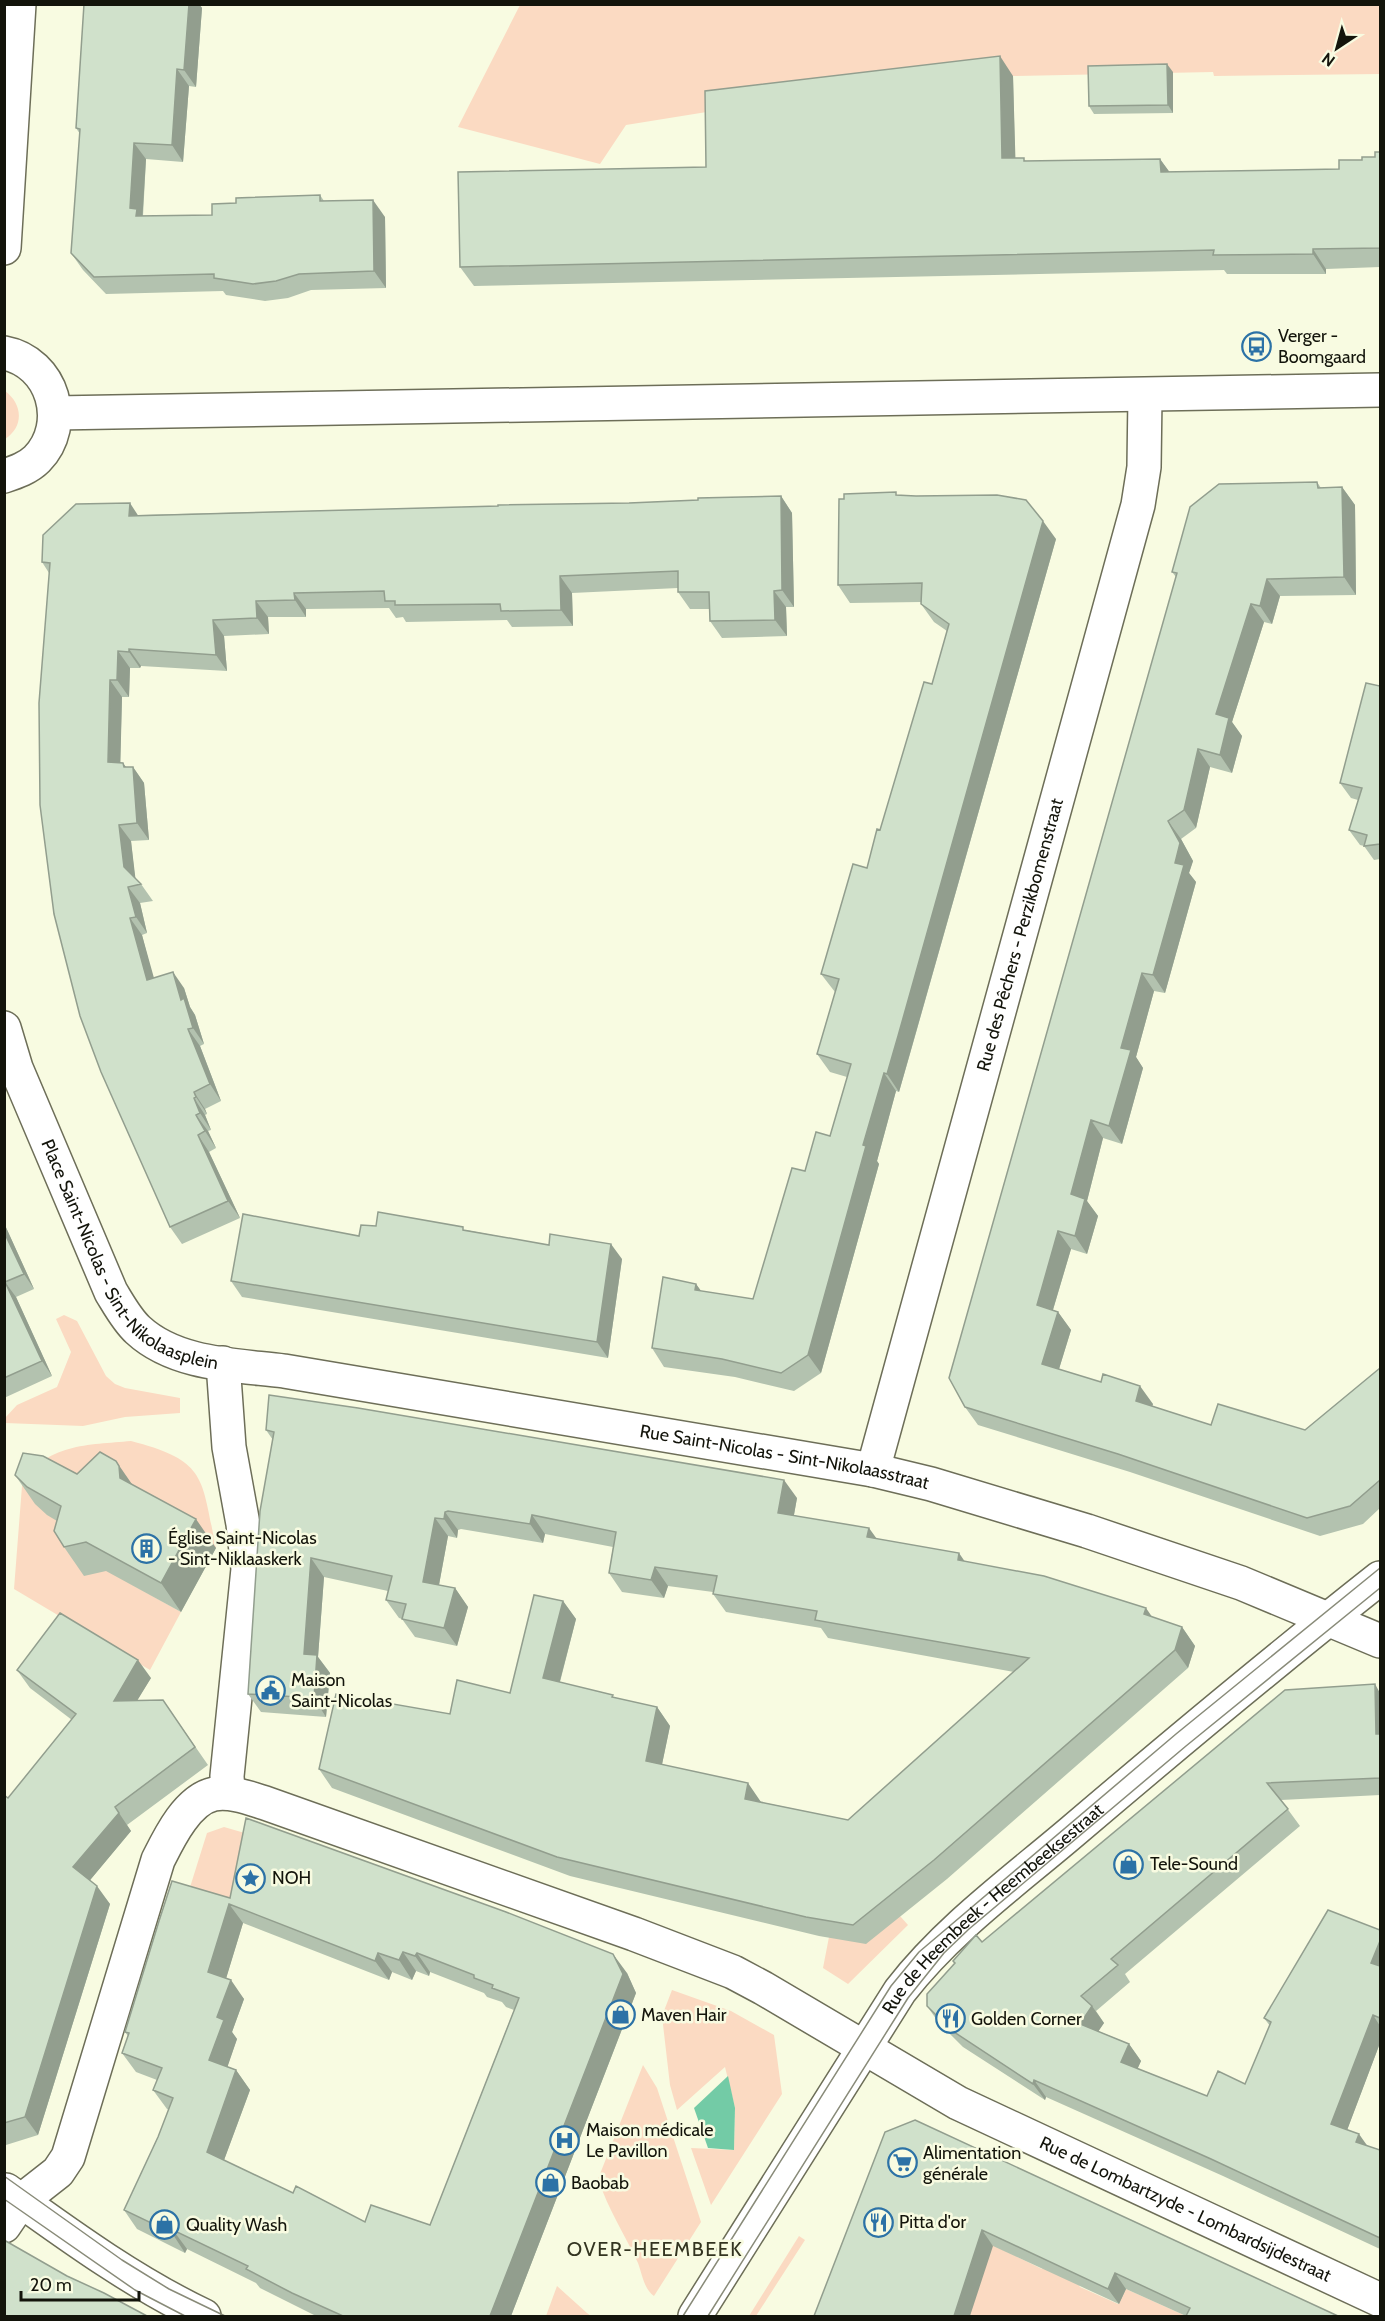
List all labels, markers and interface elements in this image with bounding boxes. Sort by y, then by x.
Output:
north arrow [1307,18,1367,78]
text: N [1318,49,1339,71]
place label: Verger - Boomgaard [1278,325,1366,368]
bus stop icon: Verger - Boomgaard [1241,330,1273,362]
street label: Rue des Pêchers - Perzikbomenstraat [972,796,1068,1074]
street label: Place Saint-Nicolas - Sint-Nikolaasplein [37,1136,220,1374]
street label: Rue Saint-Nicolas - Sint-Nikolaasstraat [638,1420,931,1494]
place label: Église Saint-Nicolas - Sint-Niklaaskerk [168,1527,317,1570]
building icon: Église Saint-Nicolas - Sint-Niklaaskerk [131,1532,163,1564]
place label: Maison Saint-Nicolas [291,1669,392,1712]
public building icon: Maison Saint-Nicolas [254,1674,286,1706]
street label: Rue de Heembeek - Heembeeksestraat [877,1799,1108,2018]
shop icon: Tele-Sound [1113,1848,1145,1880]
place label: Tele-Sound [1150,1853,1238,1875]
place icon: NOH [235,1862,267,1894]
place label: NOH [272,1867,311,1889]
shop icon: Maven Hair [604,1999,636,2031]
restaurant icon: Golden Corner [934,2003,966,2035]
place label: Maven Hair [641,2004,727,2026]
place label: Golden Corner [971,2008,1082,2030]
place label: Maison médicale Le Pavillon [586,2119,713,2162]
hospital icon: Maison médicale Le Pavillon [549,2124,581,2156]
street label: Rue de Lombartzyde - Lombardsijdestraat [1036,2132,1335,2287]
place label: Alimentation générale [923,2142,1021,2185]
supermarket icon: Alimentation générale [886,2147,918,2179]
shop icon: Baobab [534,2167,566,2199]
place label: Baobab [571,2172,629,2194]
restaurant icon: Pitta d'or [862,2206,894,2238]
shop icon: Quality Wash [149,2209,181,2241]
place label: Pitta d'or [899,2211,966,2233]
place label: Quality Wash [186,2214,287,2236]
district label: OVER-HEEMBEEK [567,2237,743,2261]
scale bar [21,2264,140,2302]
text: 20 m [30,2274,72,2296]

